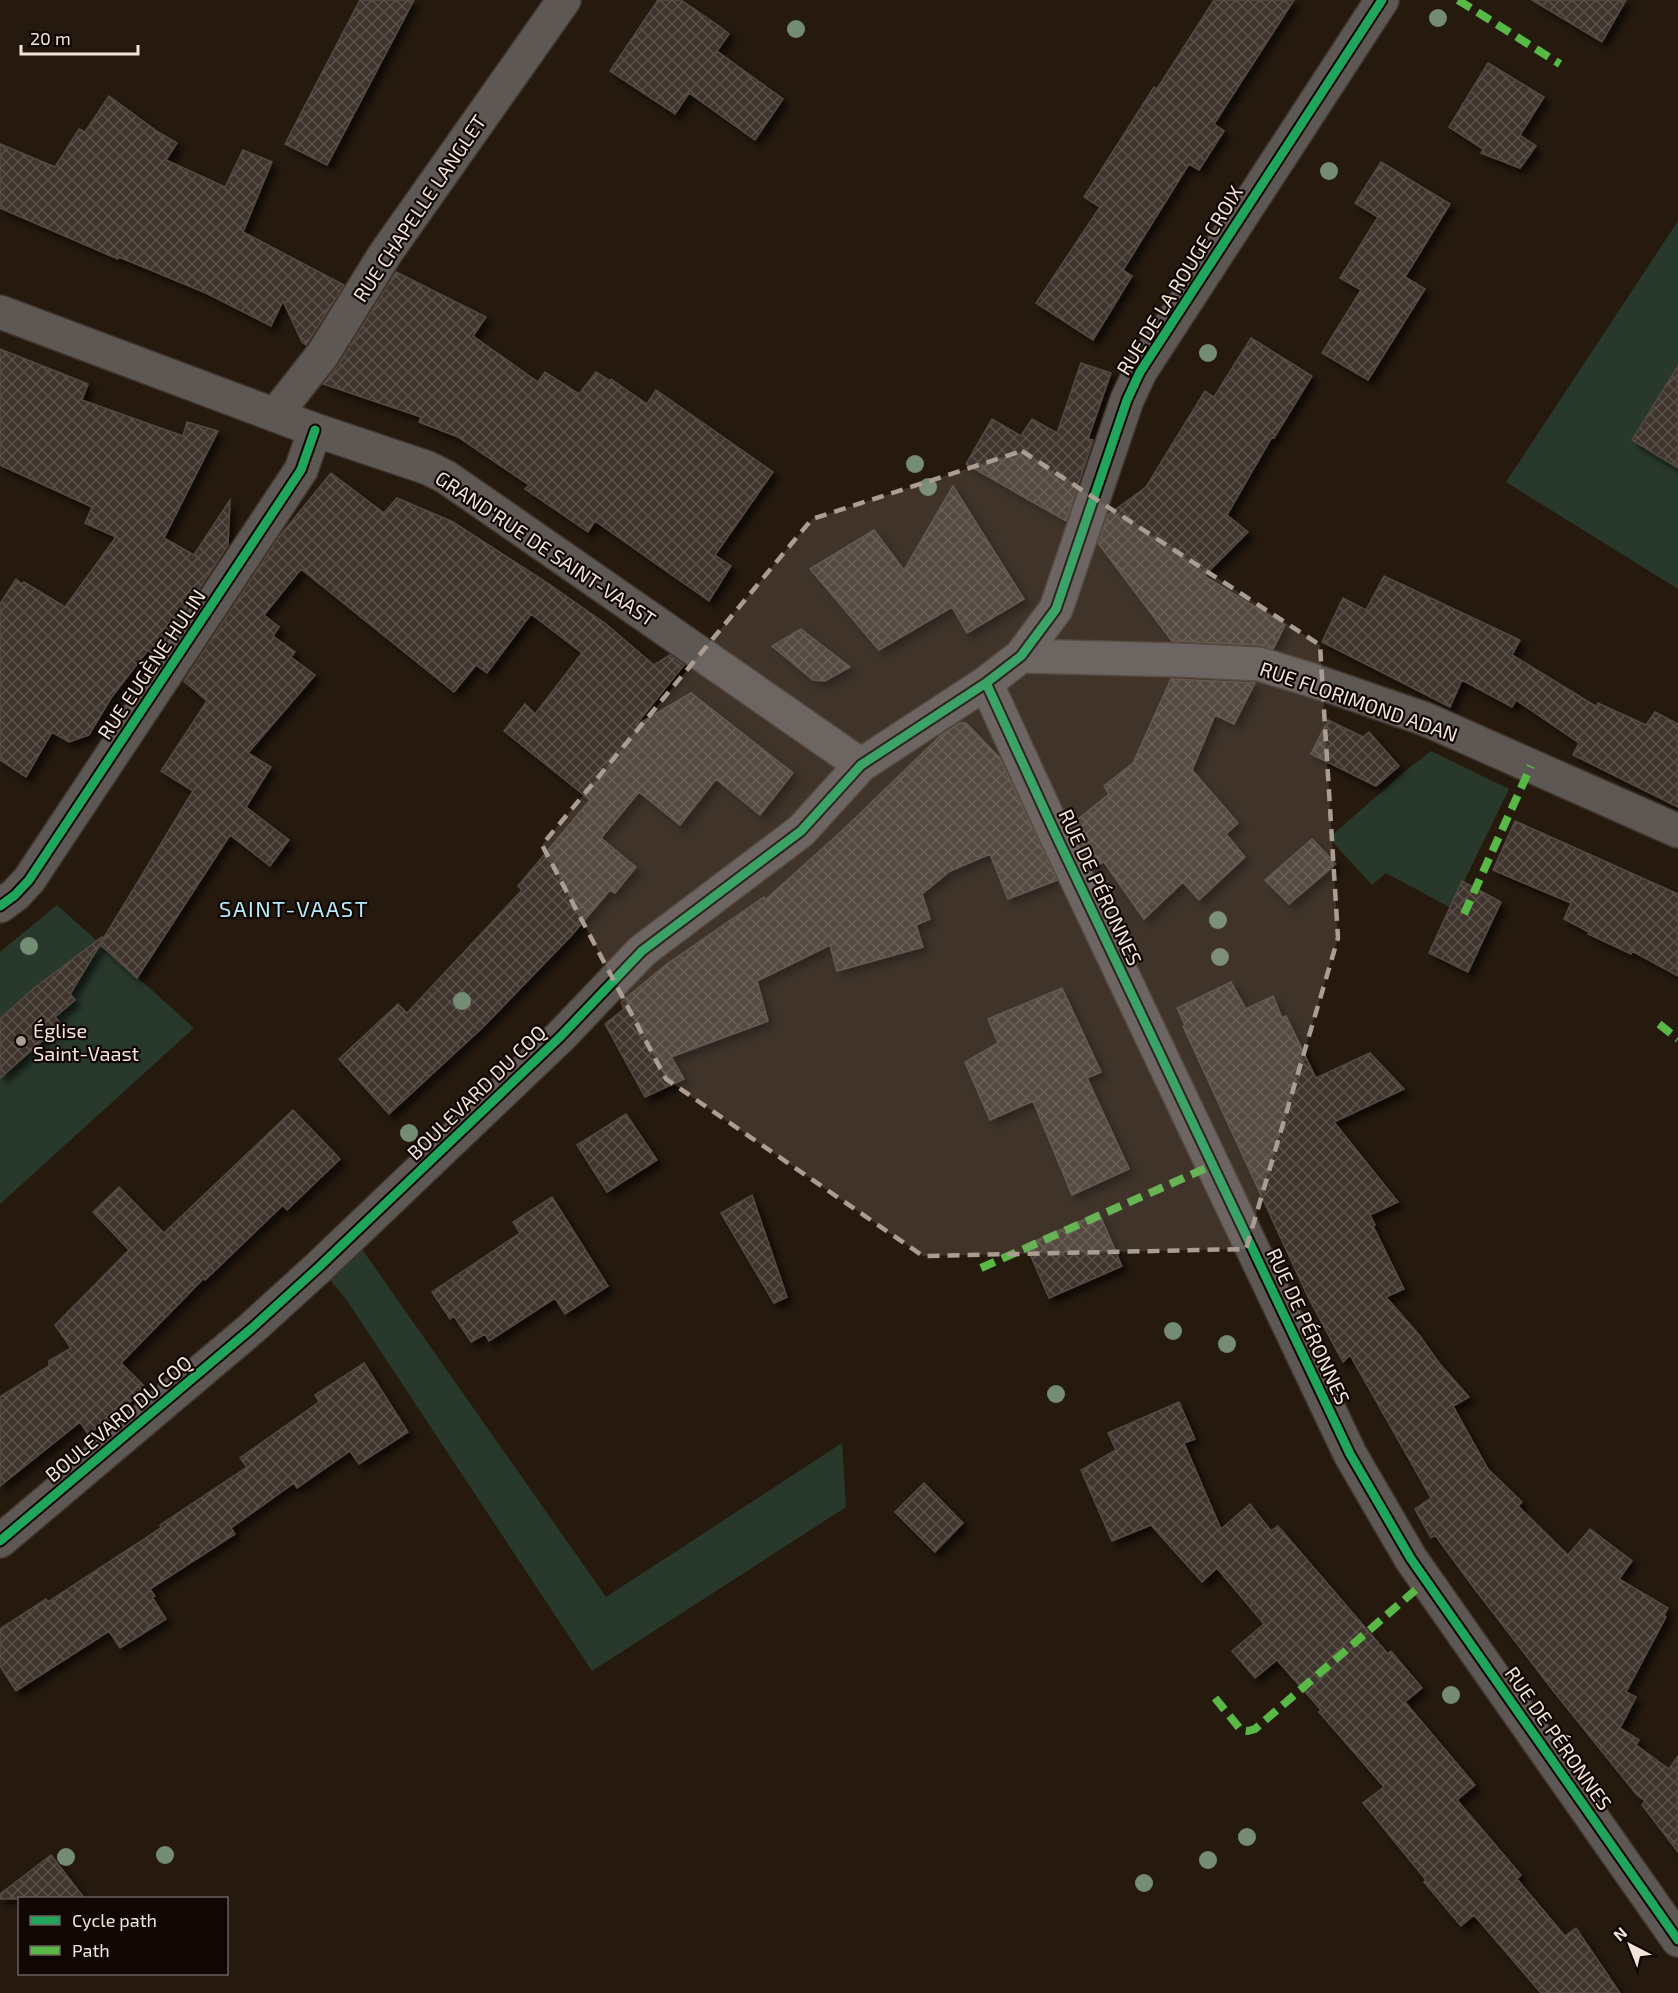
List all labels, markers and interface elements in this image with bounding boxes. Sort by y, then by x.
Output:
scale bar [21,18,138,56]
text: 20 m [30,27,71,49]
street label: RUE CHAPELLE LANGLET [347,110,491,306]
street label: RUE DE LA ROUGE CROIX [1111,181,1247,379]
street label: GRAND'RUE DE SAINT-VAAST [431,465,661,631]
street label: RUE EUGÈNE HULIN [92,584,210,744]
street label: RUE FLORIMOND ADAN [1257,656,1461,746]
street label: RUE DE PÉRONNES [1054,805,1148,969]
district label: SAINT-VAAST [219,895,369,921]
place label: Église Saint-Vaast [33,1018,140,1065]
street label: BOULEVARD DU COQ [402,1020,550,1164]
marker: Église Saint-Vaast [14,1034,28,1048]
street label: RUE DE PÉRONNES [1262,1244,1356,1408]
street label: BOULEVARD DU COQ [40,1350,196,1486]
street label: RUE DE PÉRONNES [1501,1662,1617,1814]
legend [18,1897,228,1975]
text: Cycle path [72,1909,157,1931]
north arrow [1600,1915,1660,1975]
text: N [1609,1923,1630,1944]
text: Path [72,1939,110,1961]

